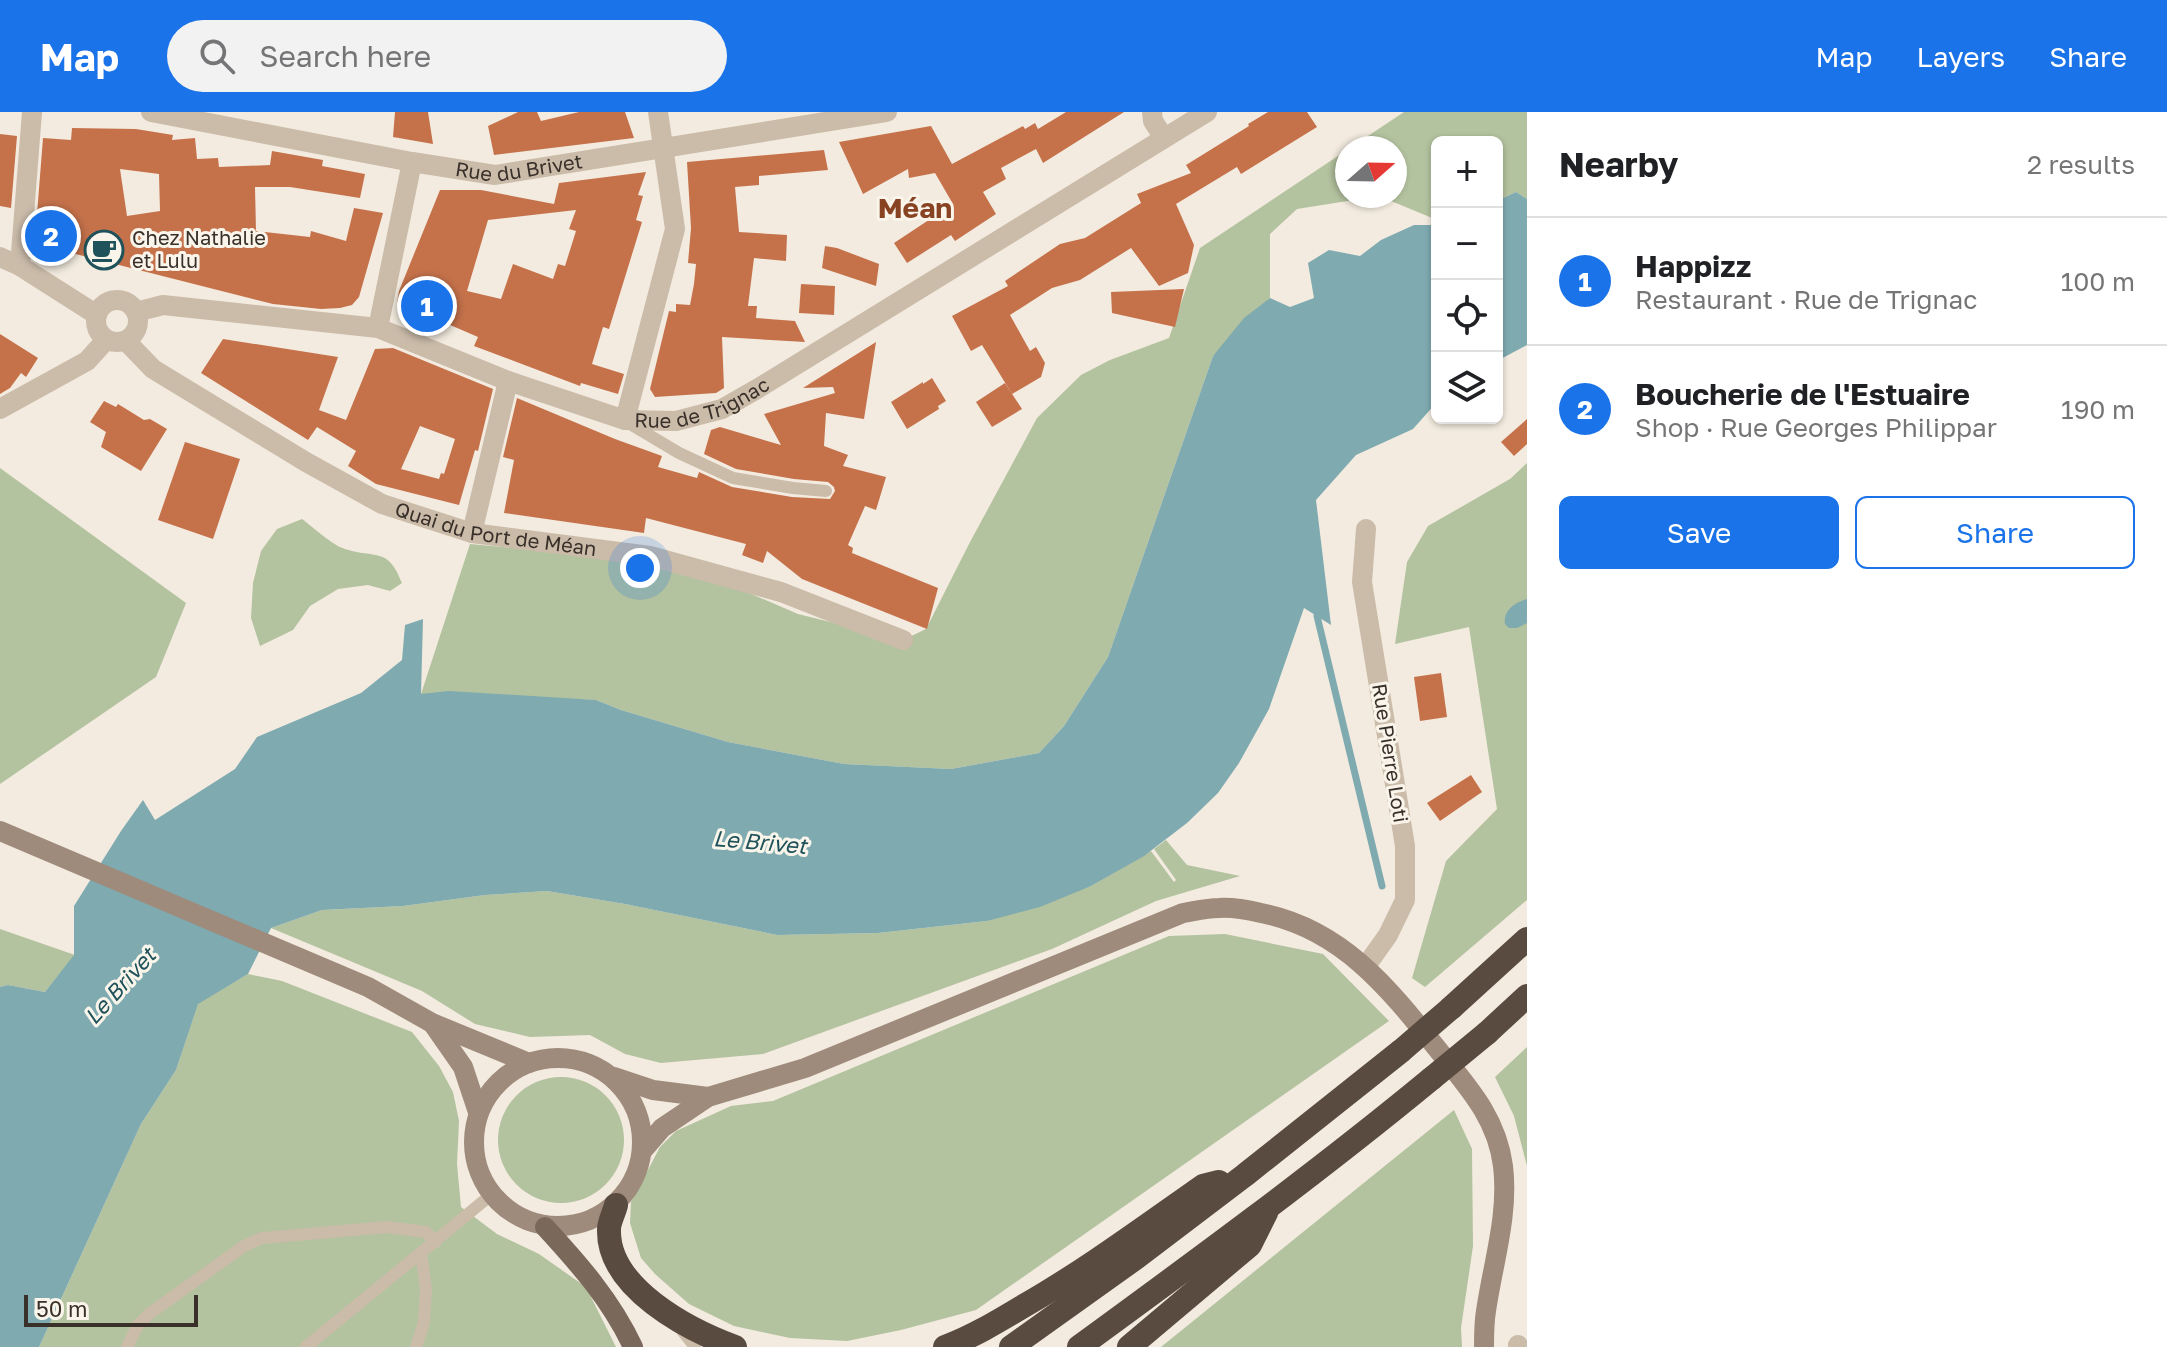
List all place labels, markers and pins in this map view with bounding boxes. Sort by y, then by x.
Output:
pin: 2 [25,206,77,266]
place label: Chez Nathalie et Lulu [132,225,266,272]
cafe icon: Chez Nathalie et Lulu [83,229,125,271]
pin: 1 [401,276,453,336]

